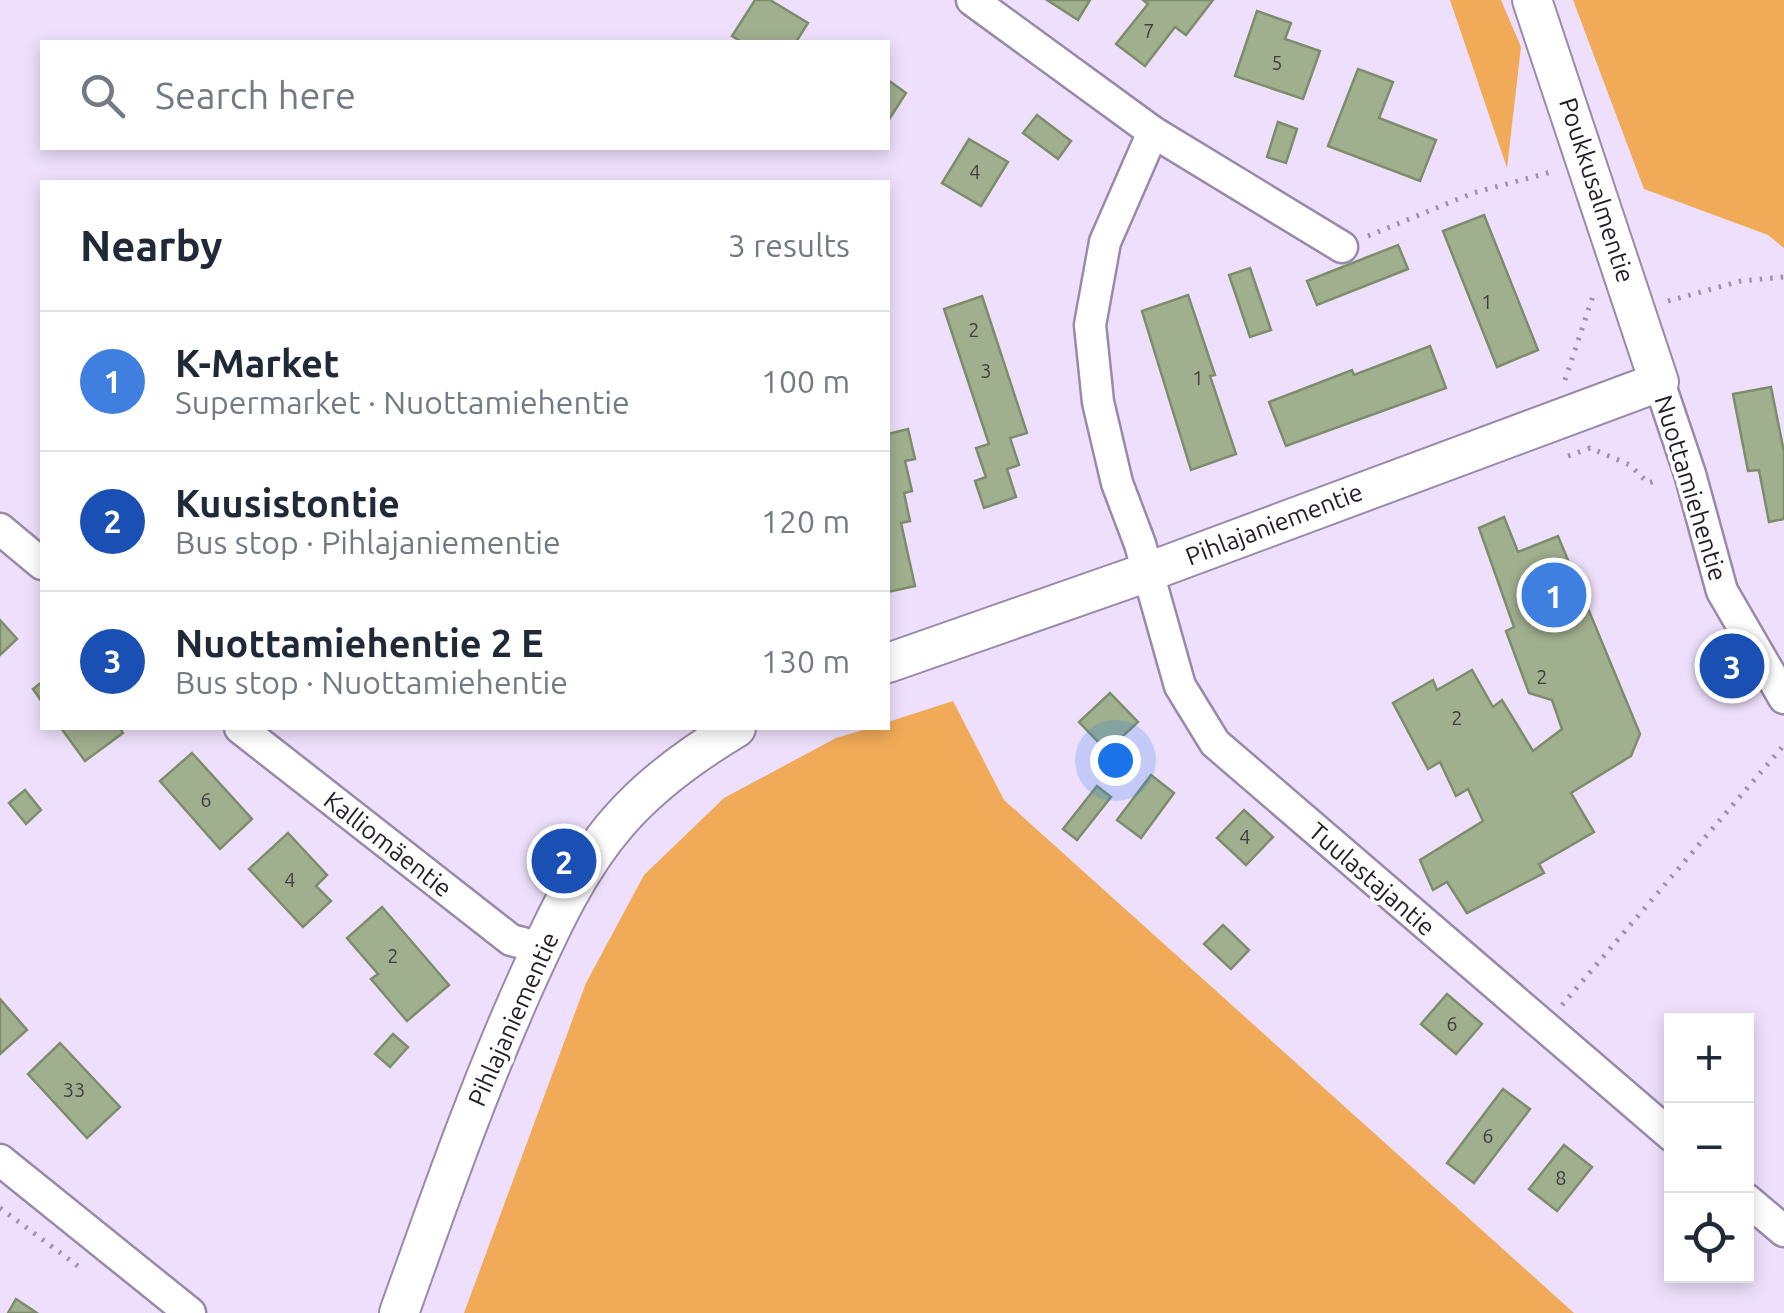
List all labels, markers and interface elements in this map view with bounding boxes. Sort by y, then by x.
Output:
house number: 7 [1143,19,1155,42]
search box [40,40,890,150]
house number: 5 [1271,51,1283,74]
icon: search [75,68,130,123]
text: Search here [155,74,356,116]
street label: Poukkusalmentie [1554,94,1640,286]
house number: 4 [969,160,981,183]
text: Nearby [80,222,223,269]
text: 3 results [728,227,850,263]
house number: 1 [1481,290,1493,313]
house number: 2 [968,318,980,341]
text: K-Market [175,342,339,384]
house number: 3 [980,359,992,382]
text: 1 [103,363,122,399]
text: 100 m [761,363,850,399]
house number: 1 [1192,366,1204,389]
text: Supermarket · Nuottamiehentie [175,384,630,420]
street label: Nuottamiehentie [1649,392,1733,584]
street label: Pihlajaniementie [1182,477,1366,571]
text: Kuusistontie [175,482,400,524]
text: 2 [103,503,122,539]
text: 120 m [761,503,850,539]
text: Bus stop · Pihlajaniementie [175,524,561,560]
pin: 1 [1522,558,1586,632]
text: Nuottamiehentie 2 E [175,622,544,664]
pin: 3 [1700,628,1764,704]
text: 3 [103,643,122,679]
text: 130 m [761,643,850,679]
text: Bus stop · Nuottamiehentie [175,664,568,700]
house number: 2 [1536,665,1548,688]
house number: 2 [1451,706,1463,729]
your location [1090,735,1141,786]
street label: Kalliomäentie [319,786,457,902]
house number: 6 [200,788,212,811]
street label: Tuulastajantie [1303,817,1441,941]
pin: 2 [532,824,596,898]
house number: 4 [1239,825,1251,848]
house number: 4 [284,868,296,891]
street label: Pihlajaniementie [462,928,564,1110]
house number: 2 [387,944,399,967]
house number: 6 [1446,1012,1458,1035]
map controls [1664,1013,1754,1283]
button: + [1664,1013,1754,1103]
house number: 33 [63,1078,85,1101]
button: − [1664,1103,1754,1193]
house number: 6 [1482,1124,1494,1147]
house number: 8 [1555,1166,1567,1189]
button: locate [1664,1193,1754,1283]

